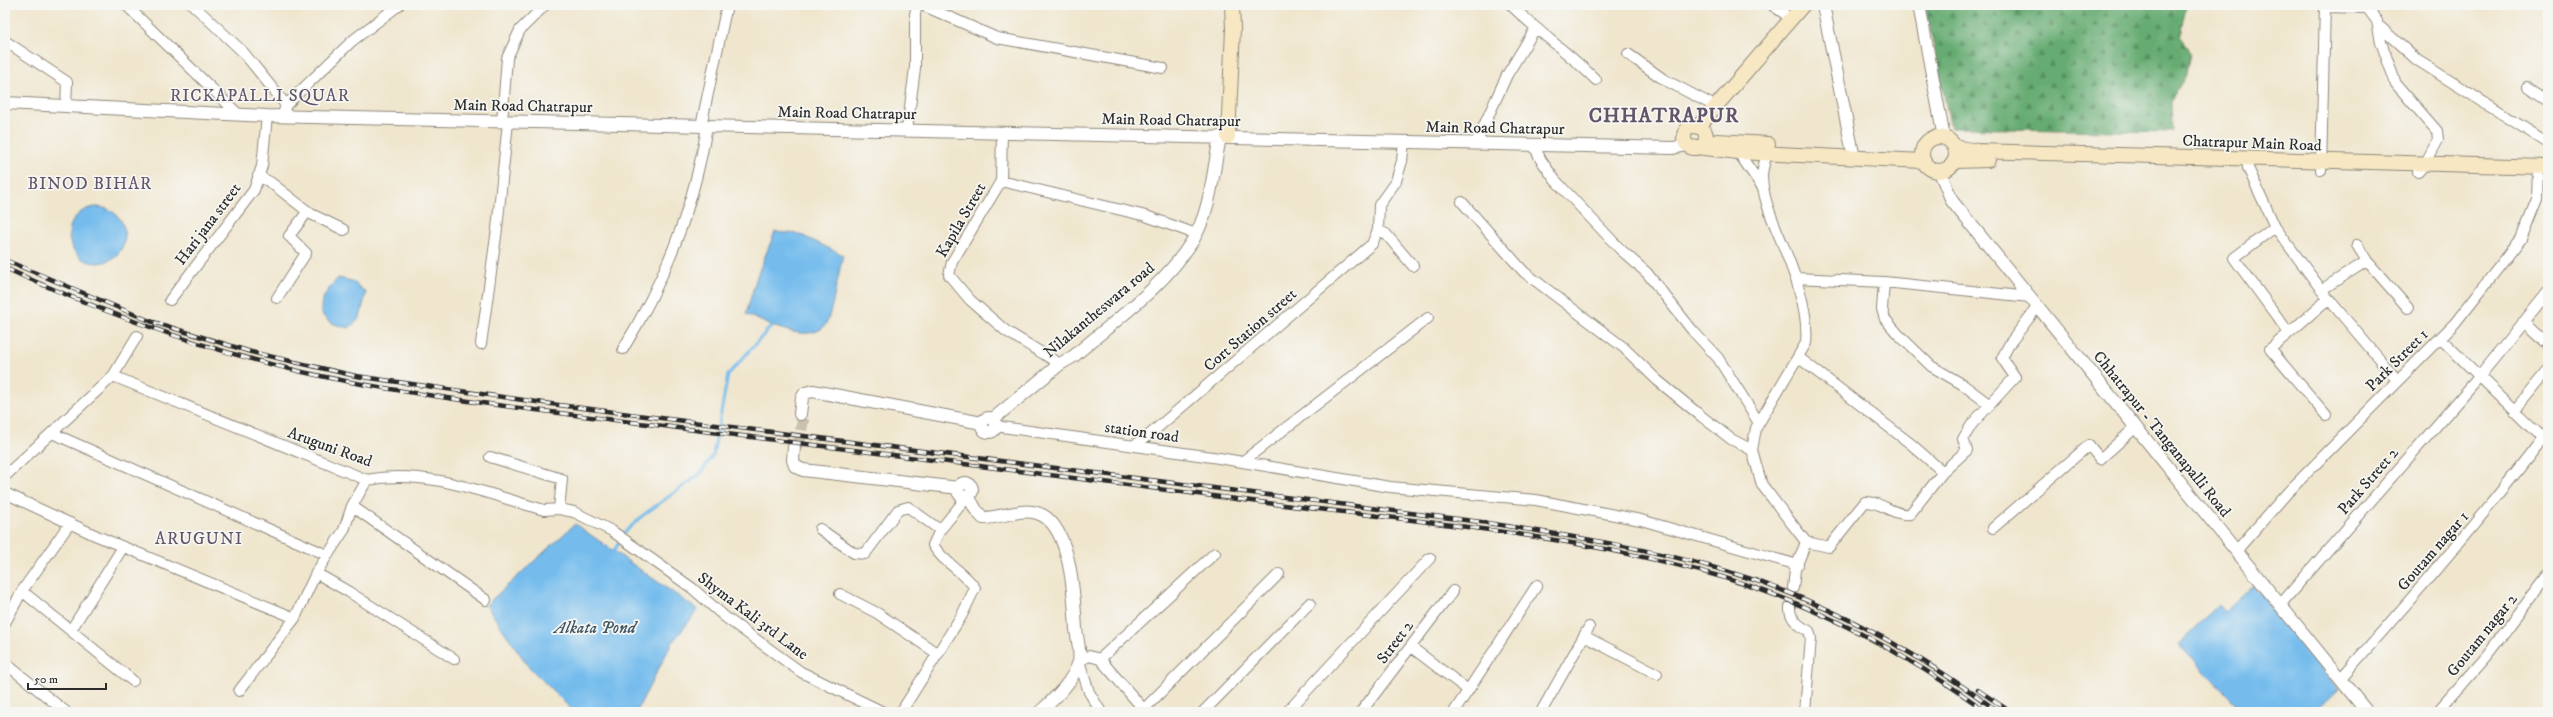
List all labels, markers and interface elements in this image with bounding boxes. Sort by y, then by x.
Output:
district label: RICKAPALLI SQUAR [170,85,350,107]
street label: Main Road Chatrapur [453,95,593,117]
street label: Main Road Chatrapur [777,102,917,124]
district label: CHHATRAPUR [1589,104,1739,129]
street label: Main Road Chatrapur [1101,109,1241,131]
street label: Main Road Chatrapur [1425,117,1565,139]
street label: Chatrapur Main Road [2182,131,2322,155]
district label: BINOD BIHAR [28,173,152,195]
street label: Hari jana street [171,179,245,269]
street label: Kapila Street [932,179,990,261]
street label: Nilakantheswara road [1039,258,1159,362]
street label: Cort Station street [1199,284,1301,376]
street label: Park Street 1 [2361,324,2433,396]
street label: Chhatrapur - Tanganapalli Road [2089,347,2235,521]
street label: station road [1104,417,1180,447]
street label: Aruguni Road [285,422,375,472]
street label: Park Street 2 [2333,443,2403,519]
street label: Goutam nagar 1 [2393,507,2473,595]
district label: ARUGUNI [155,528,243,550]
street label: Shyma Kali 3rd Lane [694,568,813,664]
street label: Goutam nagar 2 [2442,589,2522,681]
street label: Street 2 [1372,616,1418,668]
water label: Alkata Pond [552,617,639,639]
scale bar [28,665,106,691]
text: 50 m [34,672,58,687]

